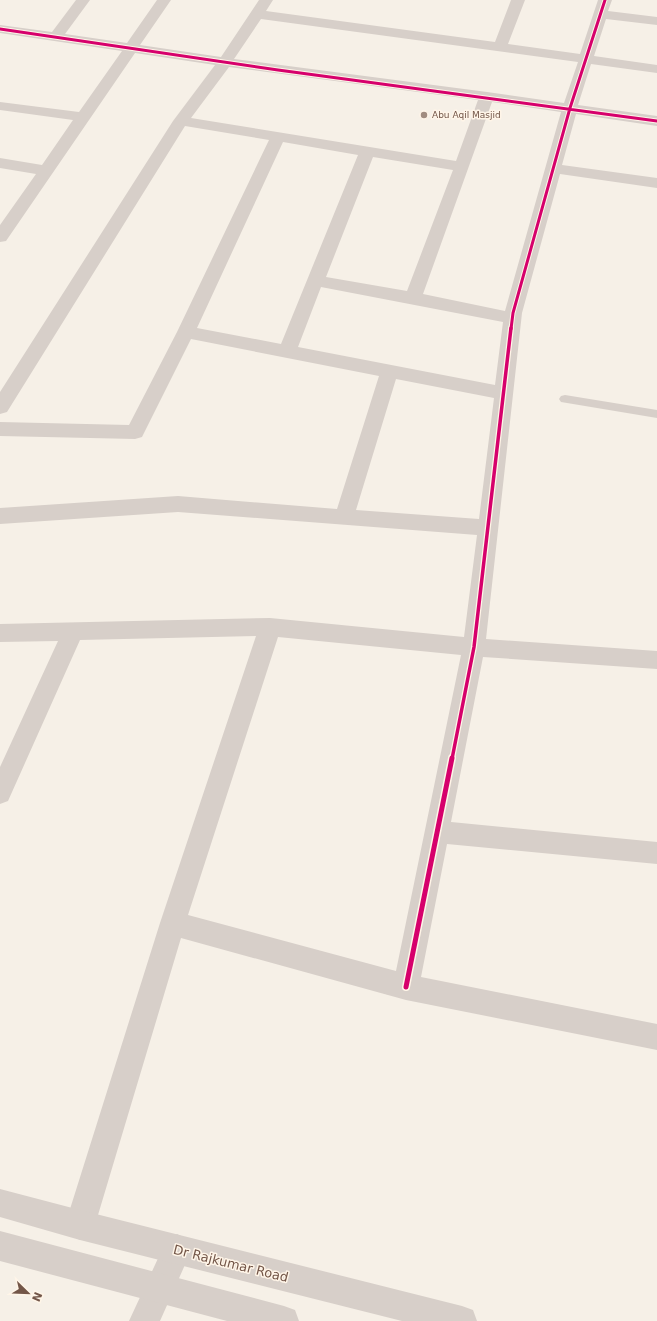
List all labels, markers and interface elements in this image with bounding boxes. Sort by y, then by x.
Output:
marker: Abu Aqil Masjid [419,110,429,120]
place label: Abu Aqil Masjid [432,110,501,120]
street label: Dr Rajkumar Road [172,1242,290,1285]
north arrow [8,1273,48,1313]
text: N [29,1290,45,1303]

